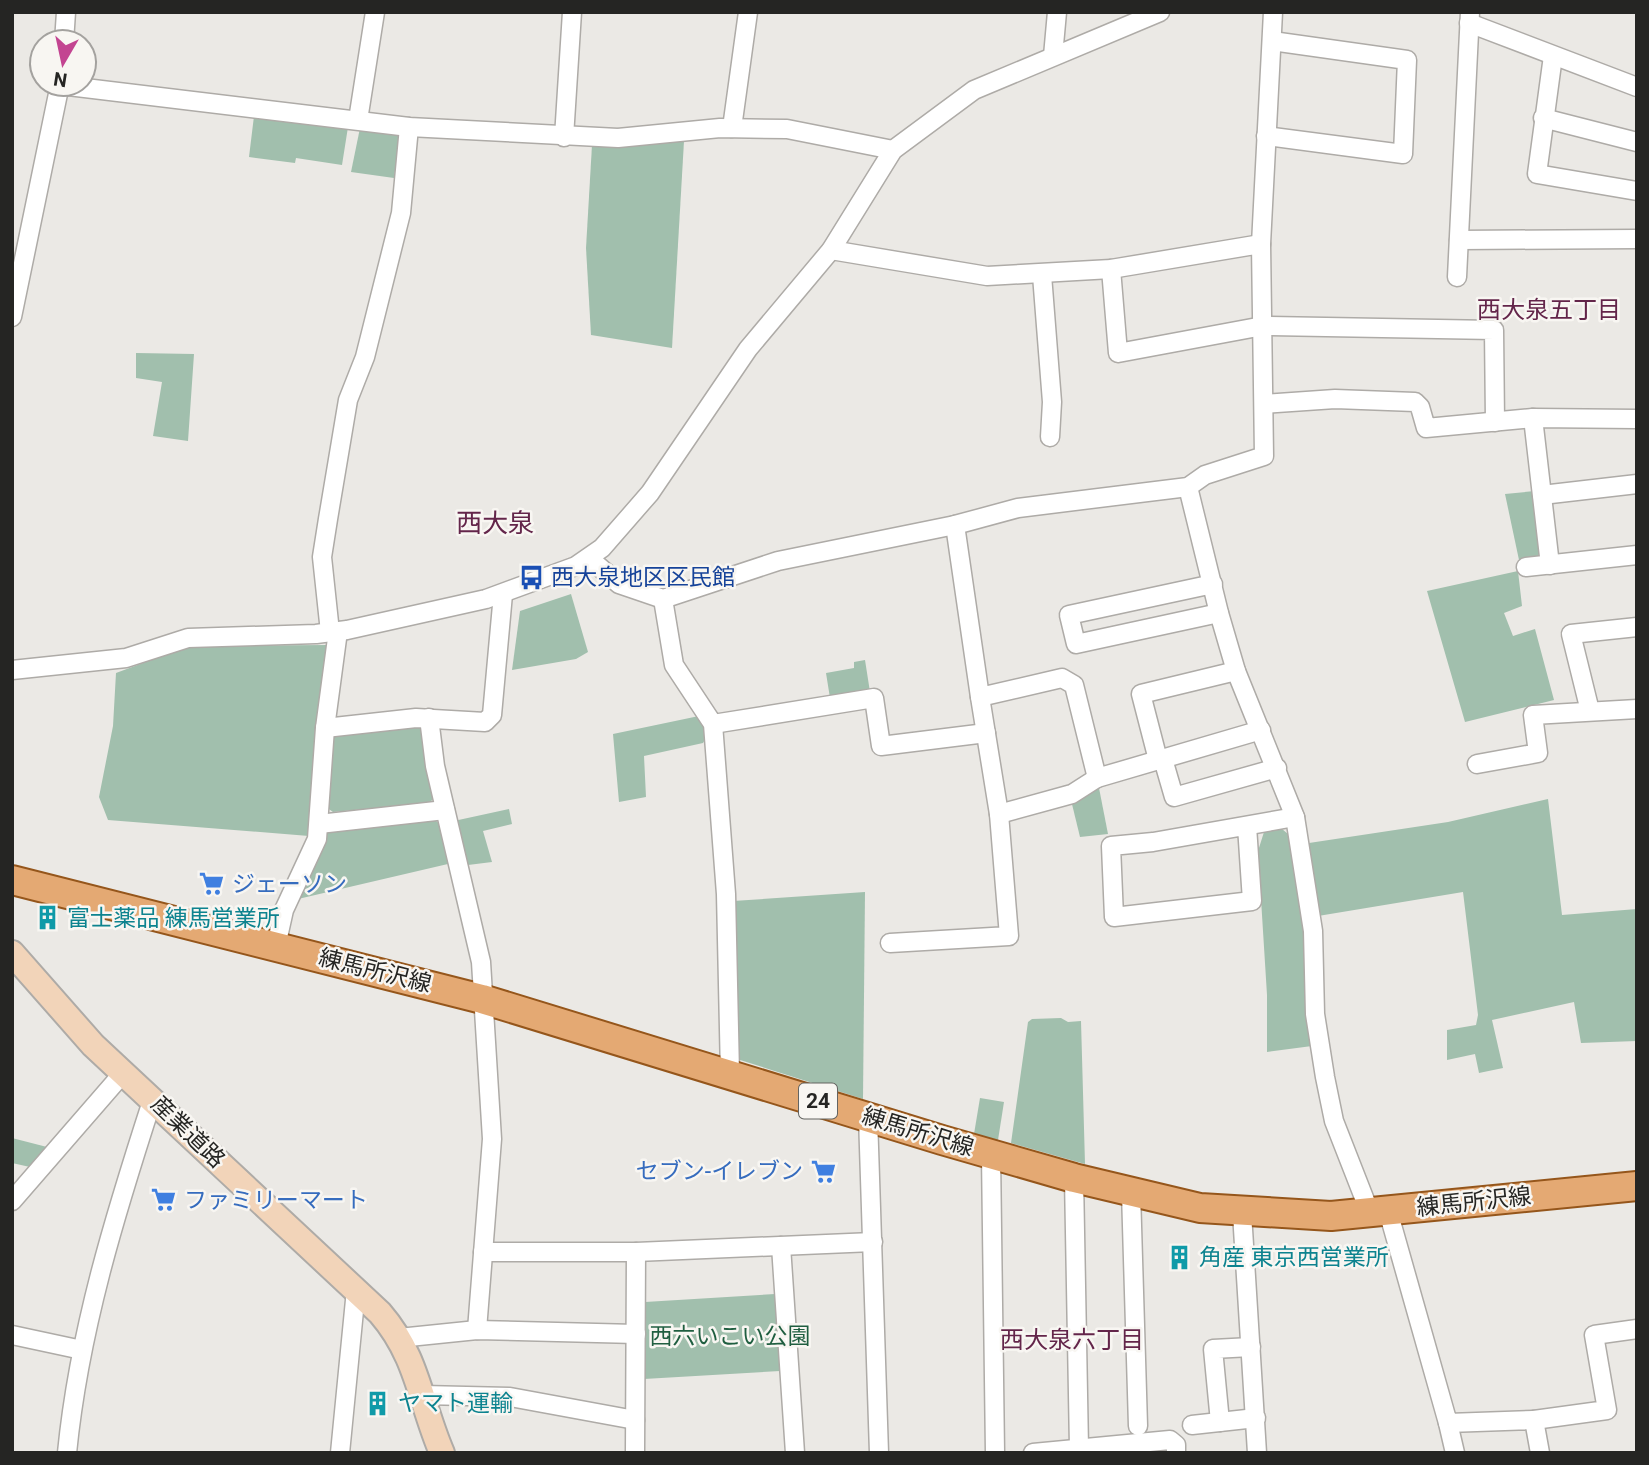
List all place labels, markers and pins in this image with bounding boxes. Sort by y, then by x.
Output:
bus stop icon: 西大泉地区区民館 [517,563,545,591]
place label: 西大泉地区区民館 [551,564,735,591]
supermarket icon: ジェーソン [198,870,226,898]
place label: ジェーソン [232,871,347,898]
building icon: 富士薬品 練馬営業所 [33,904,61,932]
place label: 富士薬品 練馬営業所 [67,905,280,932]
supermarket icon: セブン-イレブン [809,1157,837,1185]
place label: セブン-イレブン [636,1158,803,1185]
supermarket icon: ファミリーマート [150,1186,178,1214]
place label: ファミリーマート [184,1187,368,1214]
building icon: 角産 東京西営業所 [1165,1243,1193,1271]
place label: 角産 東京西営業所 [1199,1244,1389,1271]
building icon: ヤマト運輸 [364,1389,392,1417]
place label: ヤマト運輸 [398,1390,513,1417]

